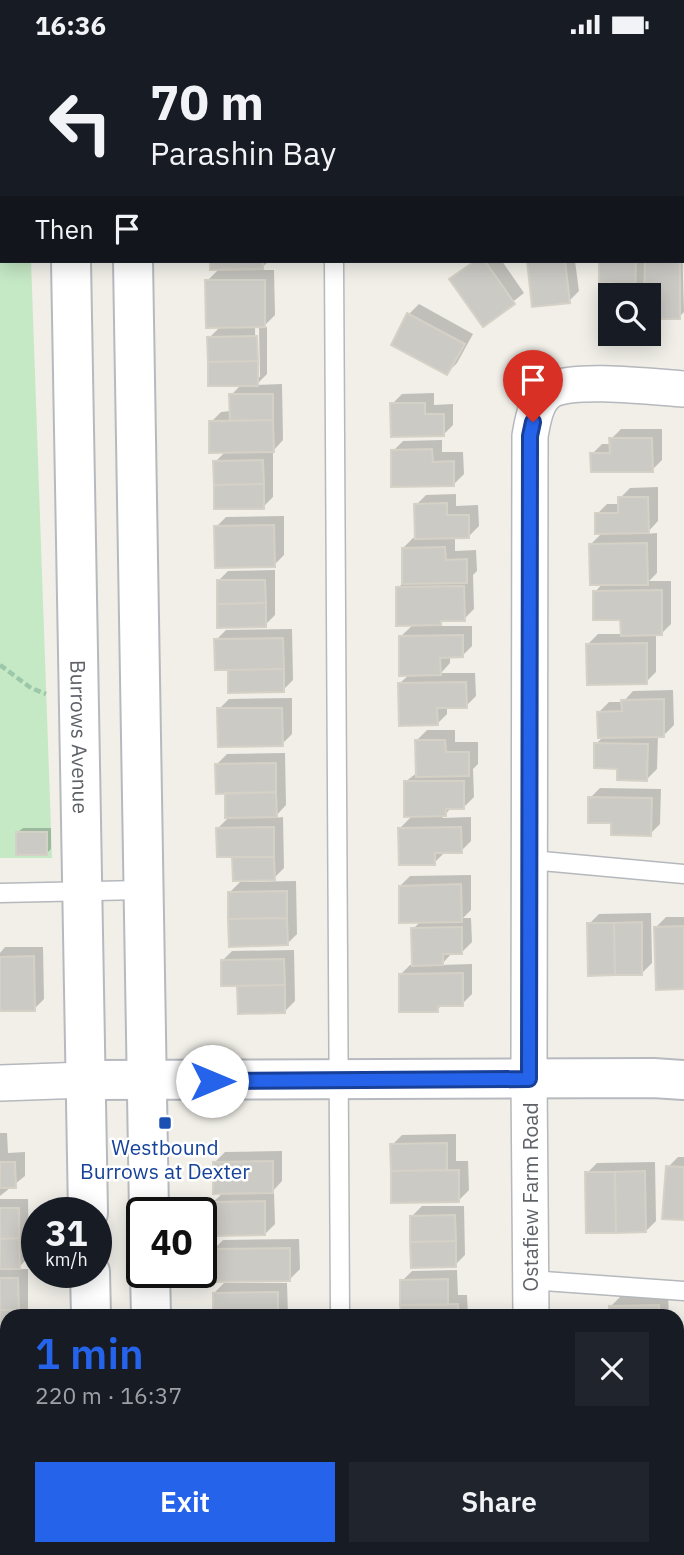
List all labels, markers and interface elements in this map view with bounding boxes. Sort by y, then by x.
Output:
text: 16:36 [35,8,106,42]
text: 70 m [150,70,264,133]
icon: left [35,77,126,168]
text: Parashin Bay [150,132,336,174]
icon: arrive [108,210,146,248]
text: Then [35,212,94,246]
map controls [598,283,661,346]
button: search [598,283,661,346]
pin [503,350,563,422]
icon: arrive [514,361,552,399]
street label: Burrows Avenue [64,660,95,814]
position arrow [175,1044,249,1118]
street label: Ostafiew Farm Road [516,1102,544,1292]
marker: Westbound Burrows at Dexter [157,1115,173,1131]
place label: Westbound Burrows at Dexter [80,1133,250,1185]
speed limit sign: 40 [126,1197,217,1288]
text: 31 [45,1210,88,1256]
text: km/h [45,1248,88,1271]
text: 1 min [35,1326,144,1381]
button: close [575,1332,649,1406]
text: 220 m · 16:37 [35,1380,182,1410]
button: Exit [35,1462,335,1542]
button: Share [349,1462,649,1542]

